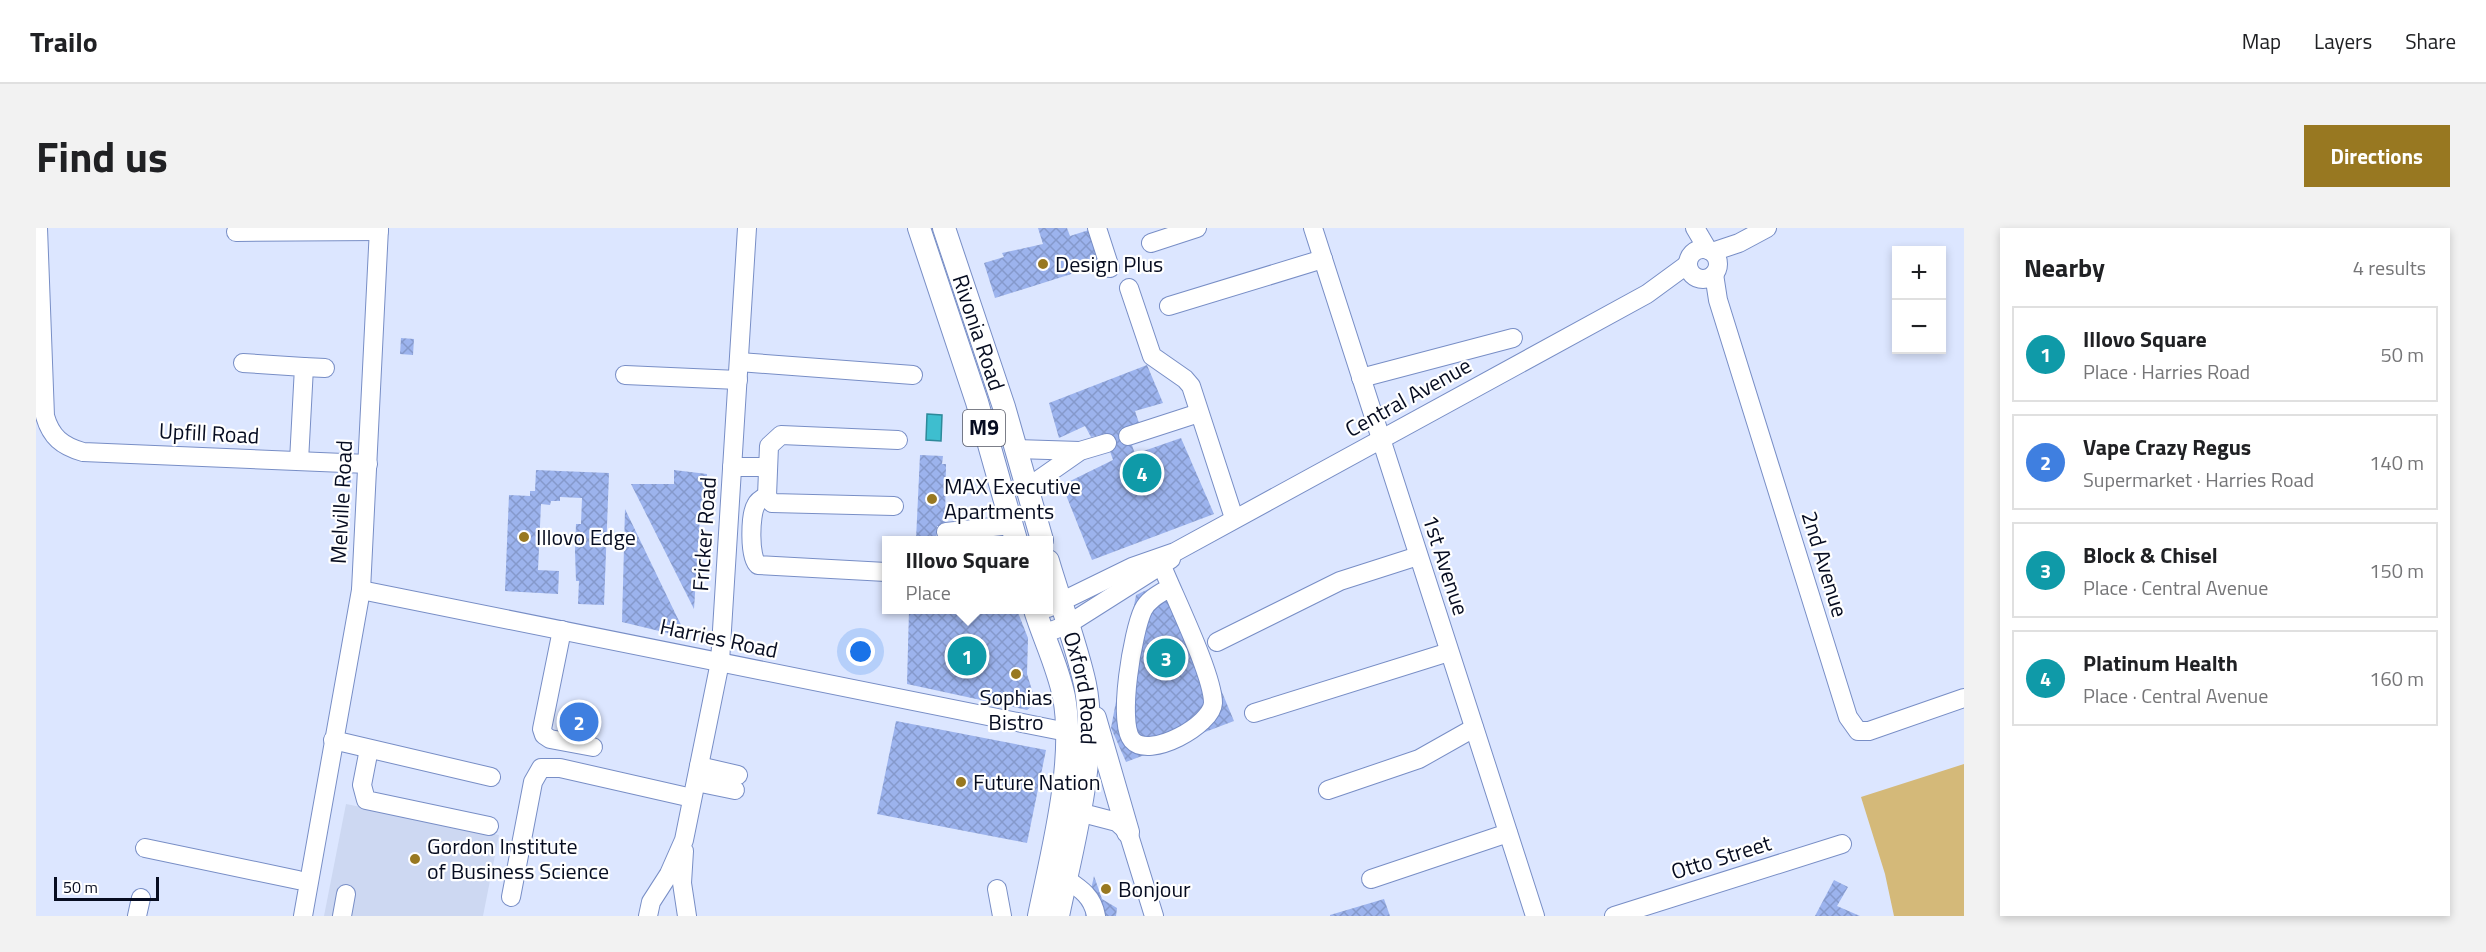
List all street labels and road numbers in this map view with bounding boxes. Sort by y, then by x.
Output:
street label: Rivonia Road [944,270,1014,395]
street label: Central Avenue [1339,348,1477,446]
road number: M9 [963,410,1005,446]
street label: Upfill Road [158,413,260,453]
street label: Melville Road [321,439,361,565]
street label: Fricker Road [683,476,725,592]
street label: 2nd Avenue [1793,507,1857,621]
street label: 1st Avenue [1414,510,1478,620]
street label: Harries Road [657,609,781,667]
street label: Oxford Road [1054,627,1106,745]
street label: Otto Street [1667,826,1776,888]

